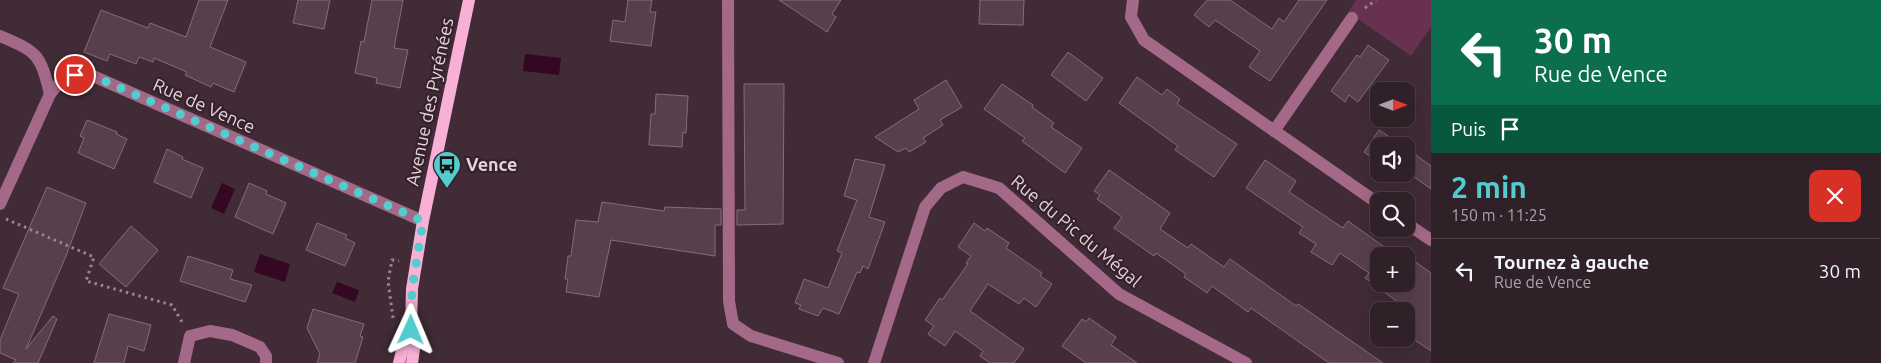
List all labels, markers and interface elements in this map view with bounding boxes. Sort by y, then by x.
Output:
street label: Avenue des Pyrénées [401,16,457,188]
icon: left [1451,20,1516,85]
text: 30 m [1534,20,1612,60]
pin [54,54,96,96]
icon: arrive [61,61,89,89]
text: Rue de Vence [1534,61,1668,86]
street label: Rue de Vence [150,74,258,136]
north arrow [1370,82,1415,128]
map controls [1370,82,1415,347]
icon: arrive [1496,115,1524,143]
text: Puis [1451,118,1486,140]
button: sound [1370,137,1415,182]
bus stop icon: Vence [432,150,462,189]
place label: Vence [466,154,517,174]
street label: Rue du Pic du Mégal [1008,170,1146,290]
text: 2 min [1451,170,1527,204]
button: close [1809,170,1861,222]
button: search [1370,192,1415,237]
text: 150 m · 11:25 [1451,206,1547,224]
button: + [1370,247,1415,292]
text: Tournez à gauche [1494,251,1649,273]
icon: left [1451,257,1479,285]
text: 30 m [1819,260,1861,282]
text: Rue de Vence [1494,273,1591,291]
button: − [1370,302,1415,347]
position arrow [384,303,436,355]

